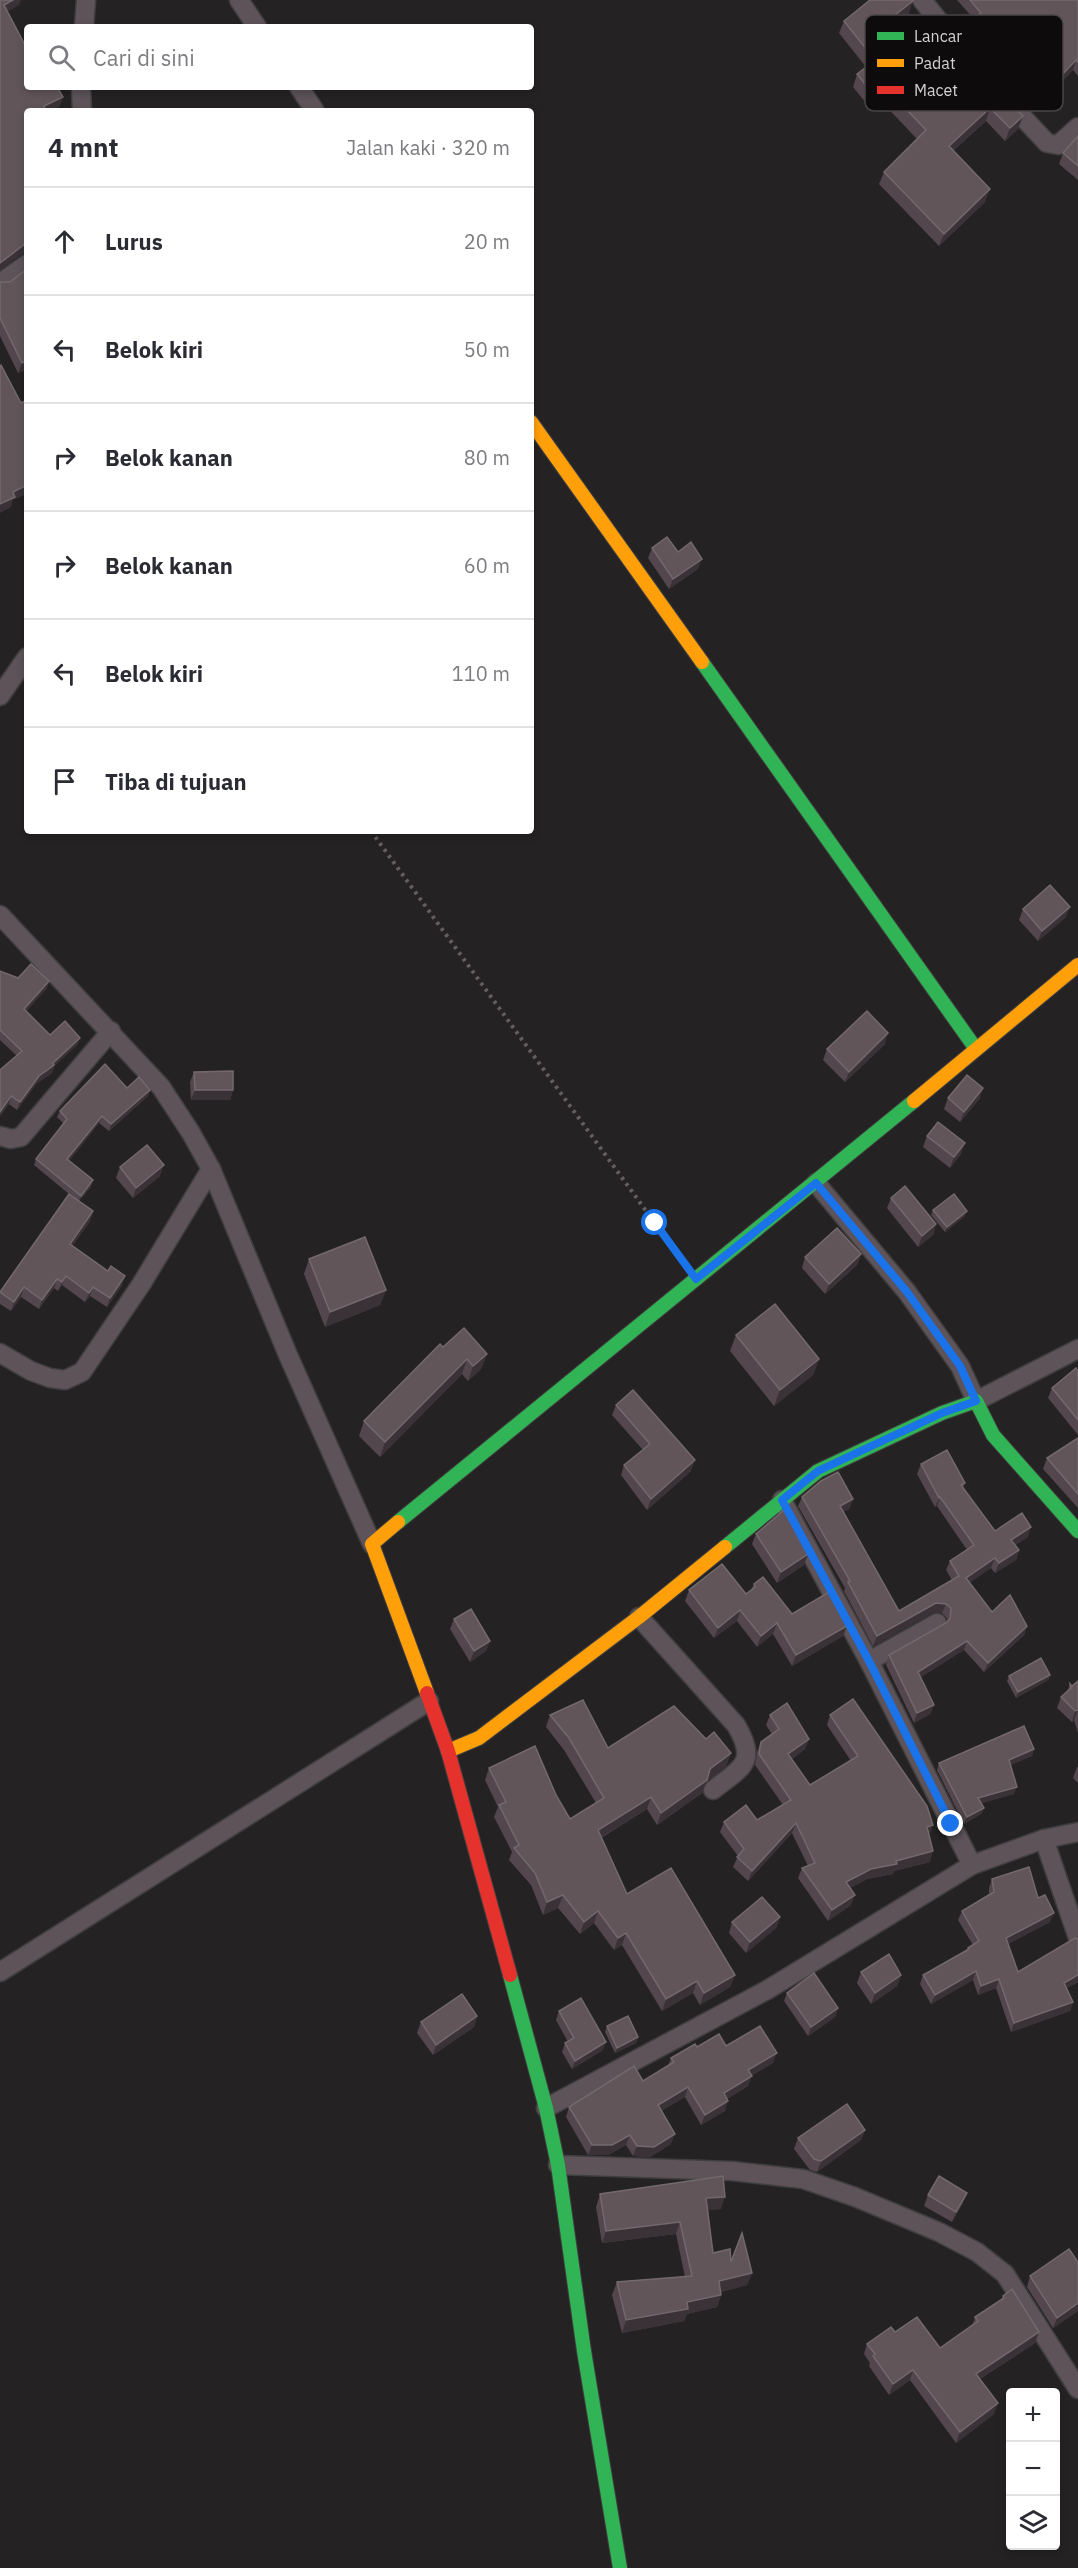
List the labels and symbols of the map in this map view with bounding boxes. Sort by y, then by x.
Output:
legend [865,15,1063,111]
text: Lancar [914,26,962,46]
text: Padat [914,53,956,73]
text: Macet [914,80,958,100]
route start [641,1209,667,1235]
route end [937,1810,963,1836]

